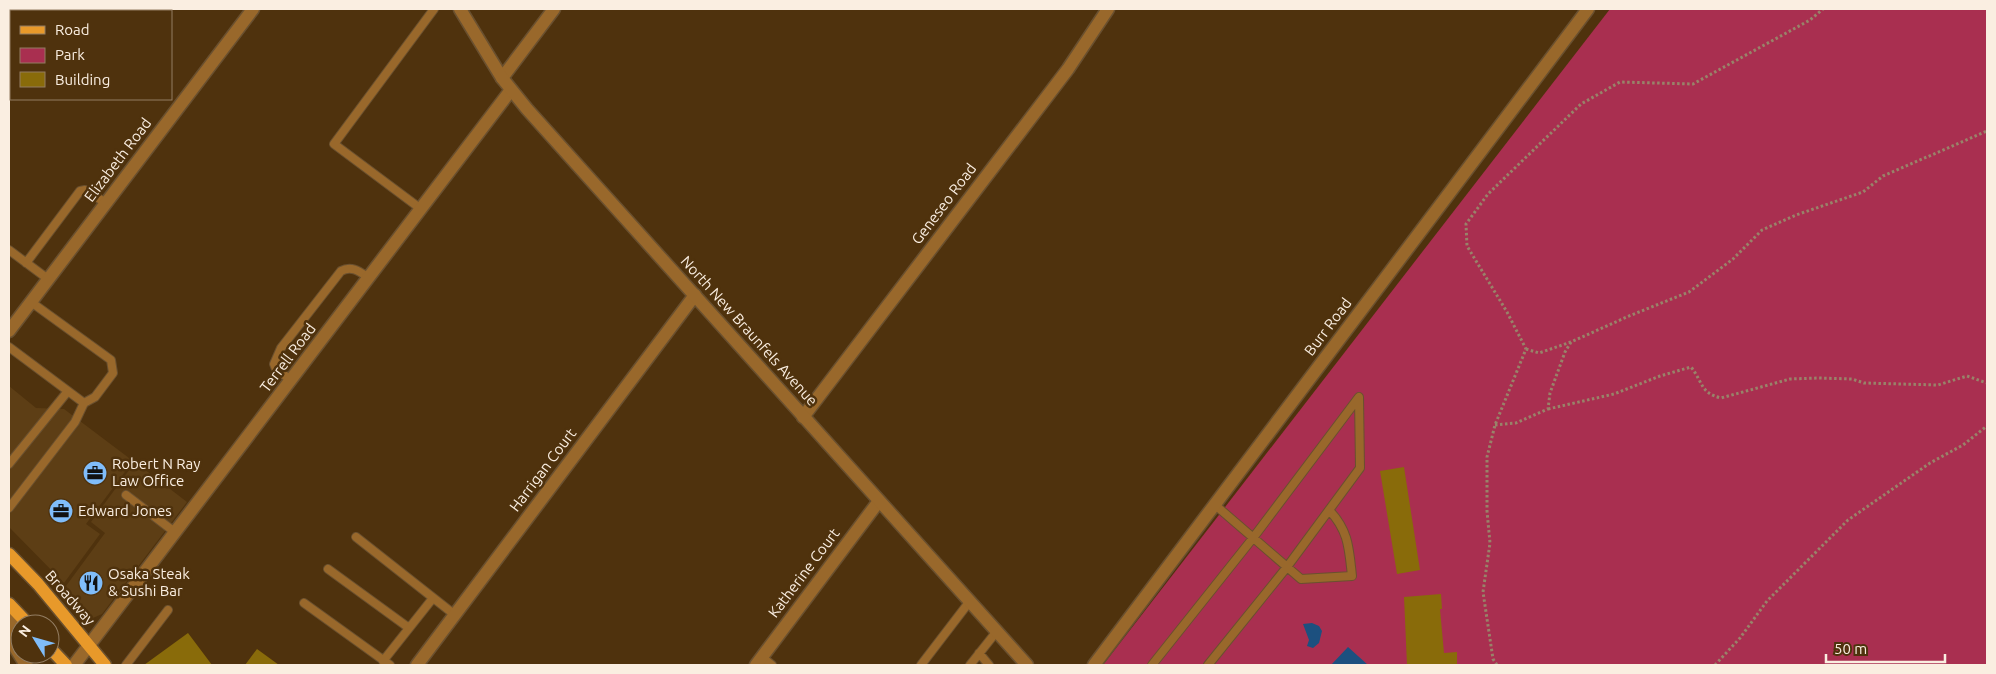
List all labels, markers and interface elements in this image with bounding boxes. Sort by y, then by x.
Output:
legend [10,10,172,100]
text: Road [55,21,90,38]
text: Park [55,46,85,63]
text: Building [55,71,110,88]
street label: Elizabeth Road [81,115,155,205]
street label: Geneseo Road [908,160,979,247]
street label: North New Braunfels Avenue [678,252,821,409]
street label: Burr Road [1301,295,1355,359]
street label: Terrell Road [256,320,319,395]
street label: Harrigan Court [506,425,579,515]
place label: Robert N Ray Law Office [112,455,201,489]
office icon: Robert N Ray Law Office [82,460,108,486]
office icon: Edward Jones [48,498,74,524]
place label: Edward Jones [78,502,172,519]
street label: Katherine Court [765,525,843,621]
place label: Osaka Steak & Sushi Bar [108,565,190,599]
street label: Broadway [42,567,99,629]
restaurant icon: Osaka Steak & Sushi Bar [78,570,104,596]
north arrow [10,614,60,664]
text: N [15,622,34,640]
scale bar [1826,632,1945,664]
text: 50 m [1834,640,1867,657]

